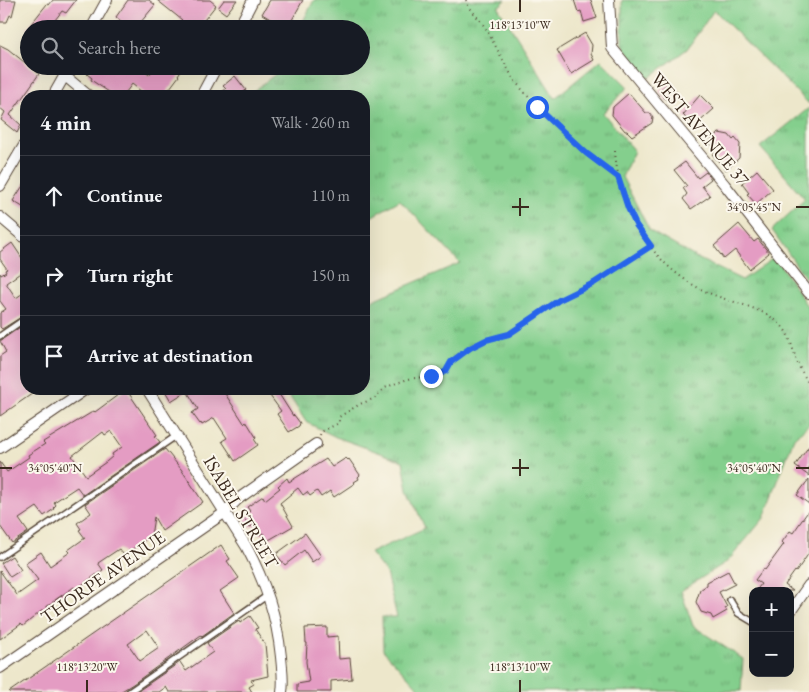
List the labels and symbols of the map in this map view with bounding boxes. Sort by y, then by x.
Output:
text: 118°13'10"W [489,17,552,33]
street label: WEST AVENUE 37 [646,67,755,191]
route start [526,96,549,119]
text: 34°05'45"N [727,199,781,215]
route end [420,365,443,388]
street label: ISABEL STREET [199,451,285,573]
text: 34°05'40"N [28,460,82,476]
text: 34°05'40"N [727,460,781,476]
street label: THORPE AVENUE [36,525,169,628]
text: 118°13'20"W [56,659,119,675]
text: 118°13'10"W [489,659,552,675]

